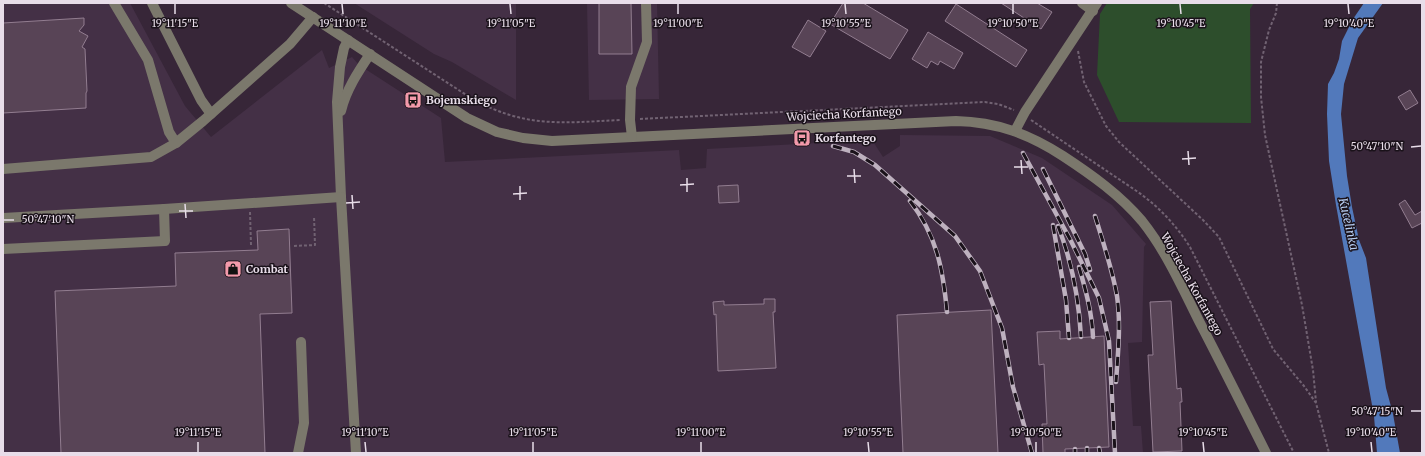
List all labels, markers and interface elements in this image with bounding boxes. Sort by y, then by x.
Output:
text: 19°11'15"E [152,17,199,30]
text: 19°11'10"E [319,17,367,30]
text: 19°11'05"E [487,17,536,30]
text: 19°11'00"E [653,17,703,30]
text: 19°10'55"E [821,17,871,30]
text: 19°10'50"E [988,17,1039,30]
text: 19°10'45"E [1157,17,1206,30]
text: 19°10'40"E [1324,17,1375,30]
bus stop icon: Bojemskiego [403,90,423,110]
place label: Bojemskiego [426,93,497,107]
street label: Wojciecha Korfantego [785,104,903,124]
bus stop icon: Korfantego [792,128,812,148]
place label: Korfantego [815,131,876,145]
text: 50°47'10"N [1351,140,1403,153]
water label: Kucelinka [1335,195,1362,252]
text: 50°47'10"N [22,213,74,226]
street label: Wojciecha Korfantego [1157,229,1226,338]
shop icon: Combat [223,259,243,279]
place label: Combat [246,262,289,276]
text: 50°47'15"N [1351,405,1403,418]
text: 19°11'15"E [175,426,222,439]
text: 19°11'10"E [341,426,389,439]
text: 19°11'05"E [509,426,558,439]
text: 19°11'00"E [676,426,726,439]
text: 19°10'55"E [843,426,893,439]
text: 19°10'50"E [1011,426,1062,439]
text: 19°10'45"E [1179,426,1228,439]
text: 19°10'40"E [1346,426,1397,439]

